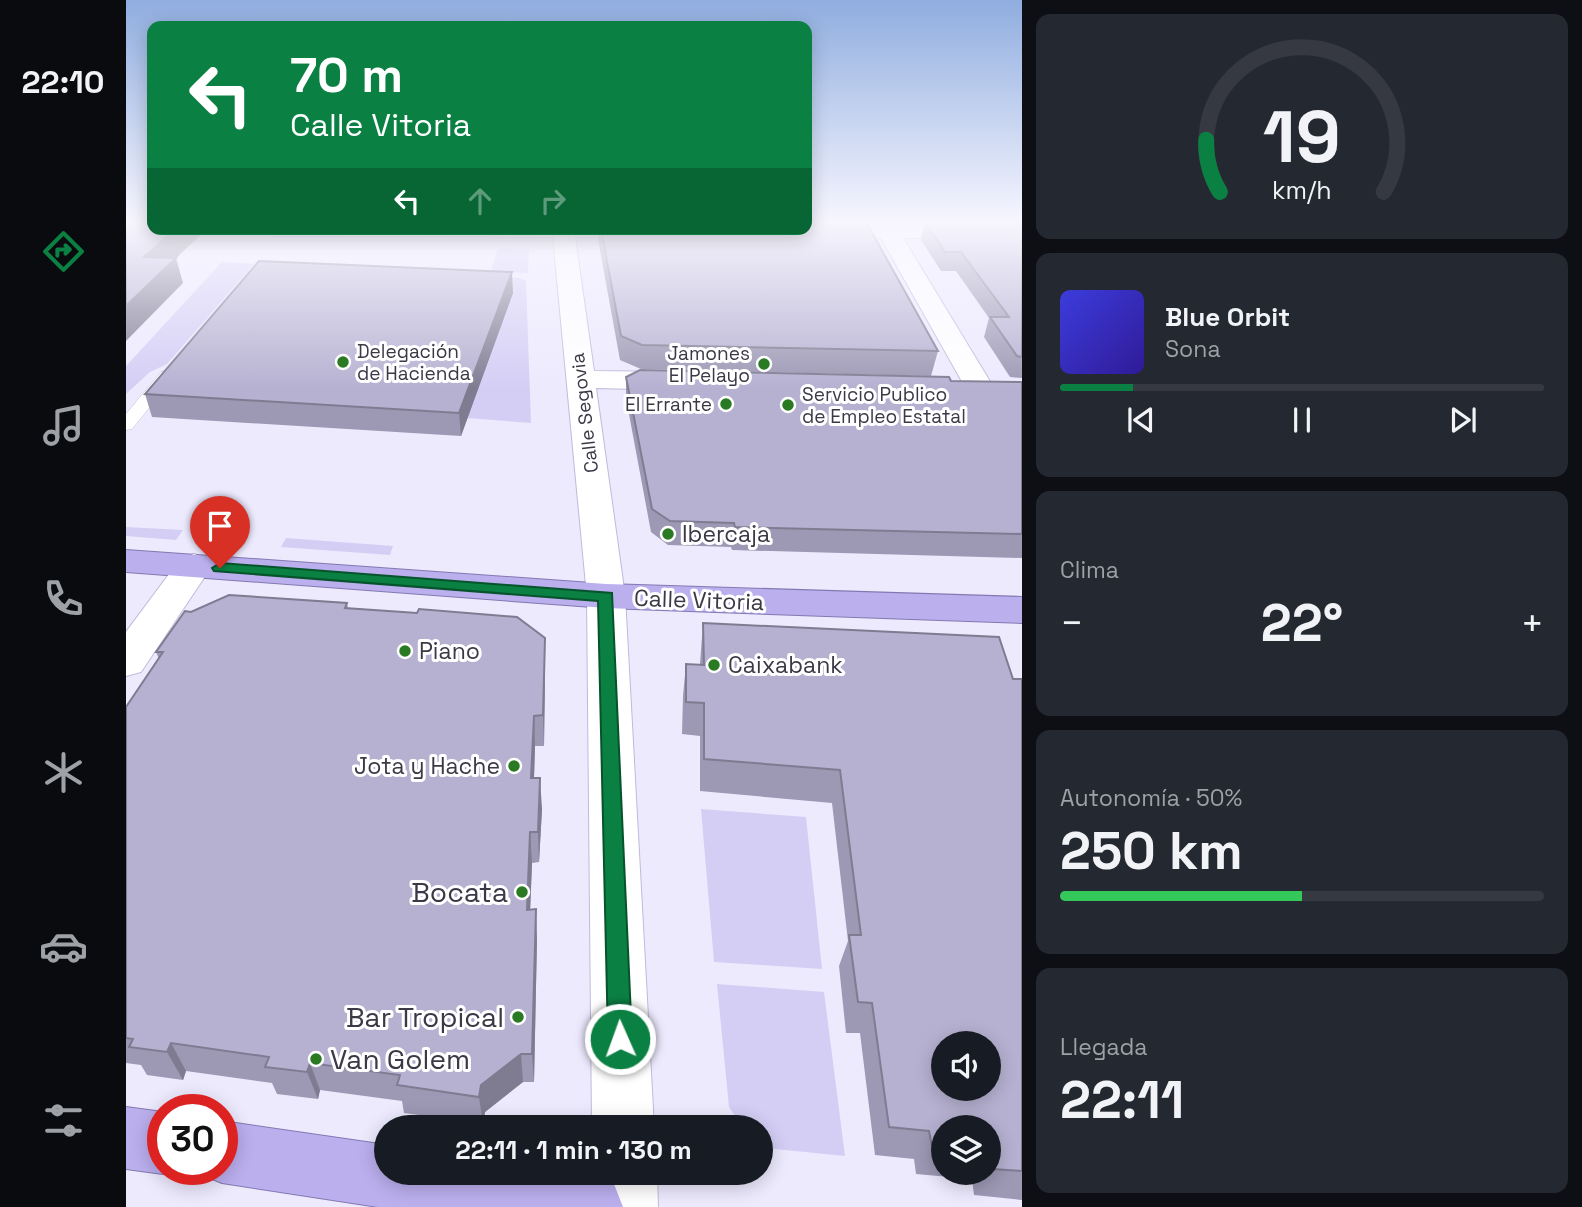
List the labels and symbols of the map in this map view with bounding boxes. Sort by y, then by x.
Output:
place label: Delegación de Hacienda [357,339,471,386]
place label: Jamones El Pelayo [667,341,750,388]
street label: Calle Segovia [565,351,604,474]
marker: Delegación de Hacienda [335,354,351,370]
marker: Jamones El Pelayo [756,356,772,372]
place label: Servicio Publico de Empleo Estatal [802,382,966,429]
place label: El Errante [625,392,712,417]
marker: El Errante [718,396,734,412]
marker: Servicio Publico de Empleo Estatal [780,397,796,413]
pin [190,496,250,568]
place label: Ibercaja [682,519,770,549]
marker: Ibercaja [660,526,676,542]
street label: Calle Vitoria [633,583,765,617]
place label: Piano [419,636,480,666]
marker: Piano [397,643,413,659]
place label: Caixabank [728,650,843,680]
marker: Caixabank [706,657,722,673]
place label: Jota y Hache [354,751,500,781]
marker: Jota y Hache [506,758,522,774]
place label: Bocata [411,874,508,910]
marker: Bocata [514,884,530,900]
place label: Bar Tropical [346,999,504,1035]
position arrow [583,1002,657,1076]
marker: Bar Tropical [510,1009,526,1025]
place label: Van Golem [330,1041,470,1077]
marker: Van Golem [308,1051,324,1067]
speed limit sign: 30 [147,1094,238,1185]

